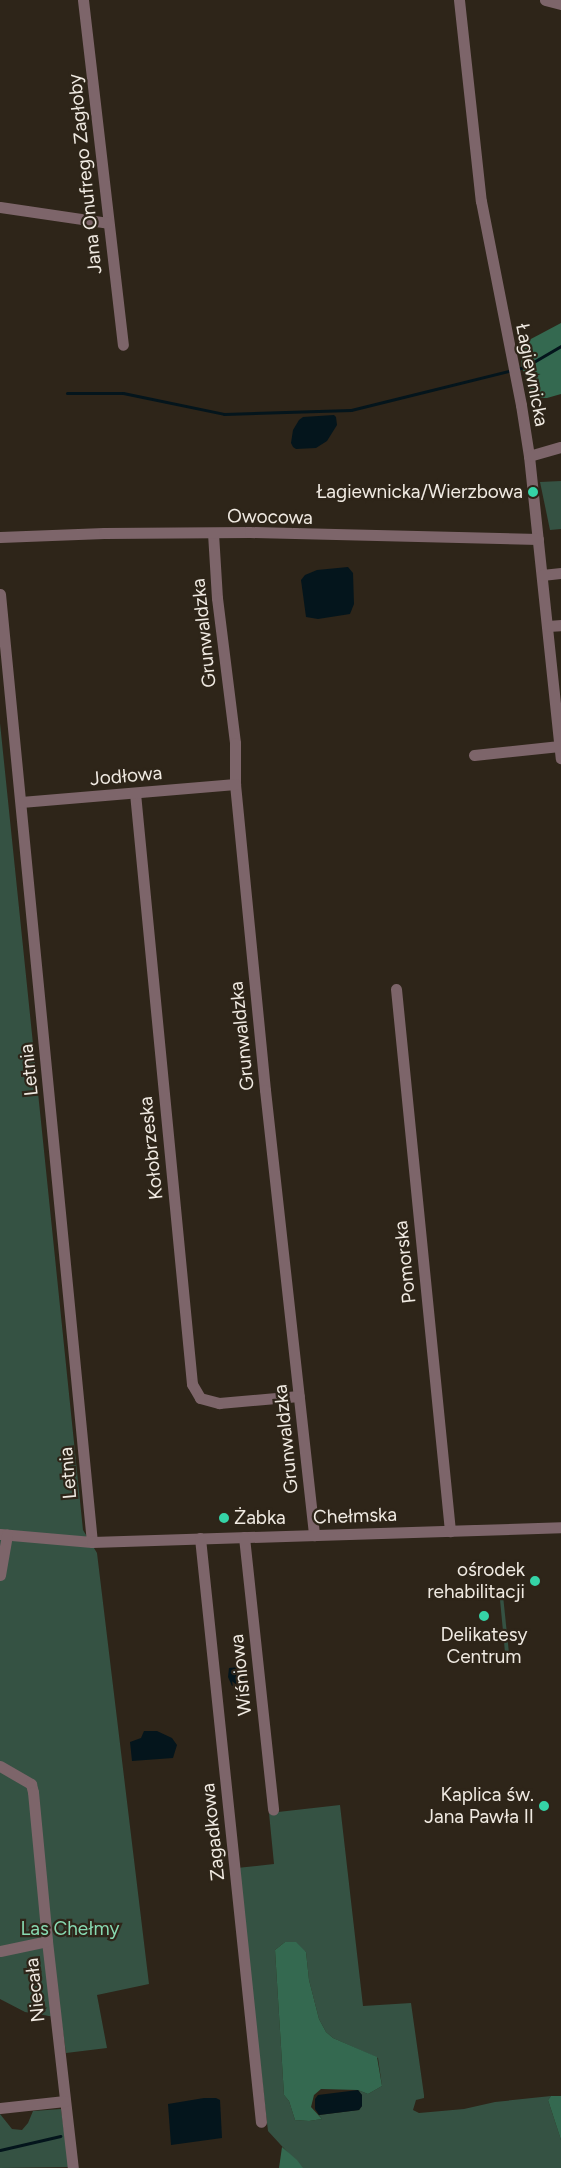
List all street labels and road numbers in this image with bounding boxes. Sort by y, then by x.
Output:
street label: Jana Onufrego Zagłoby [63,73,107,275]
street label: Łagiewnicka [511,322,553,428]
street label: Owocowa [227,505,313,529]
street label: Grunwaldzka [187,577,221,689]
street label: Jodłowa [89,761,163,791]
street label: Grunwaldzka [225,980,259,1092]
street label: Letnia [15,1043,43,1097]
street label: Kołobrzeska [134,1095,168,1201]
street label: Pomorska [389,1220,421,1304]
street label: Grunwaldzka [269,1383,303,1495]
street label: Letnia [54,1446,82,1500]
street label: Chełmska [313,1503,397,1529]
street label: Wiśniowa [225,1633,257,1717]
street label: Zagadkowa [197,1782,229,1882]
street label: Niecała [20,1957,50,2023]

